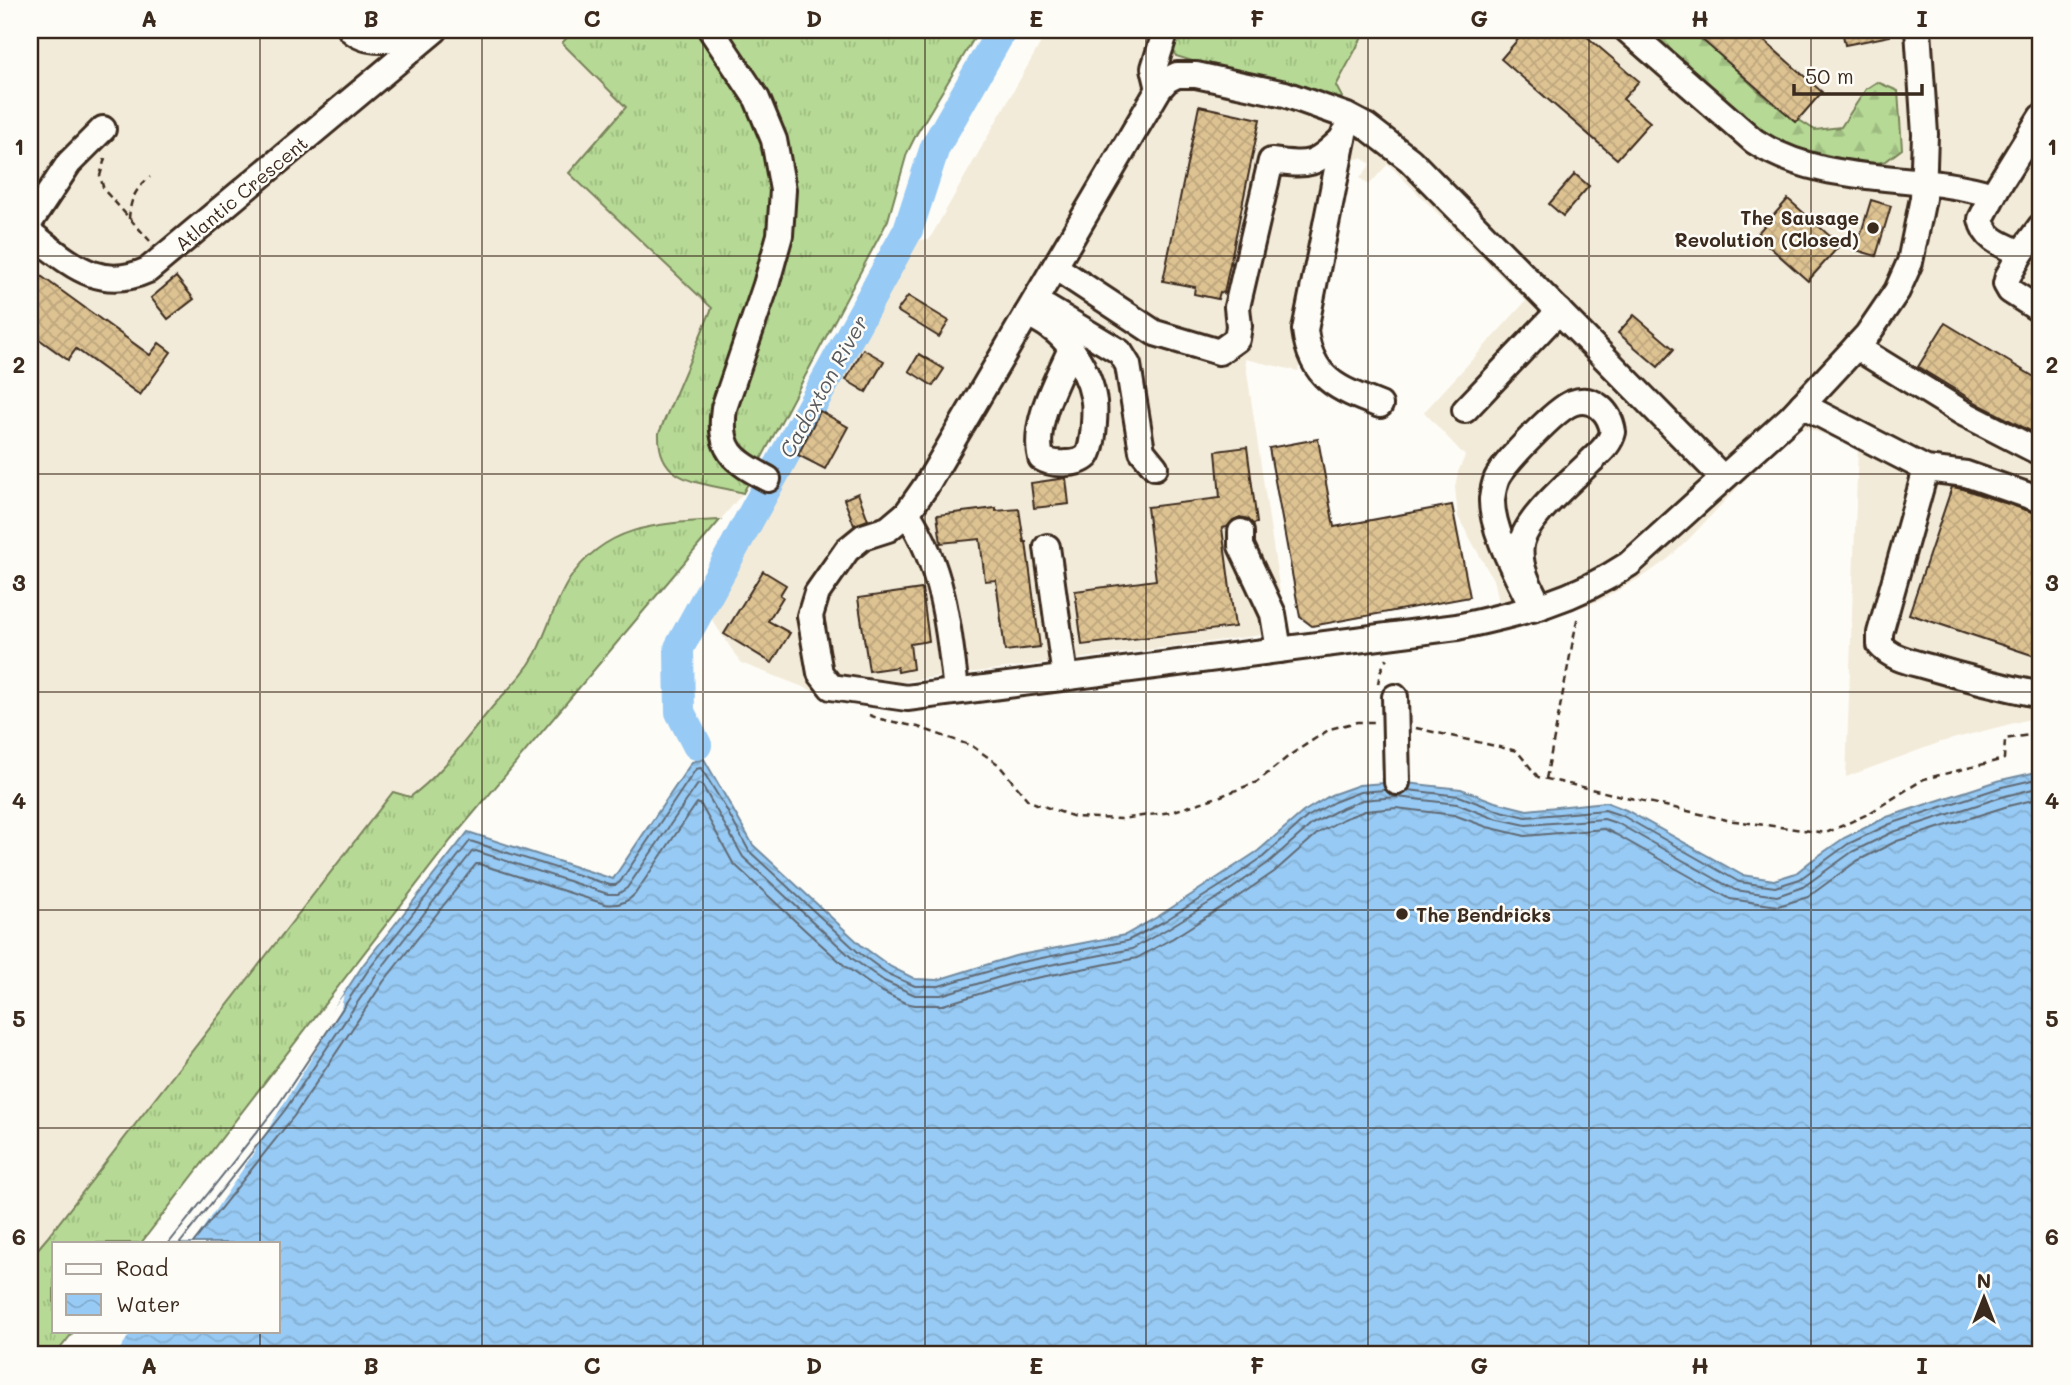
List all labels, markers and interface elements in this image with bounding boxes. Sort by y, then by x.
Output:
text: A [141,3,157,33]
text: B [363,3,379,33]
text: C [583,3,601,33]
text: D [806,3,822,33]
text: E [1029,3,1043,33]
text: F [1250,3,1264,33]
text: G [1470,3,1488,33]
text: H [1691,3,1709,33]
text: I [1916,3,1928,33]
scale bar [1794,52,1922,96]
text: 50 m [1805,62,1854,89]
street label: Atlantic Crescent [169,130,313,256]
text: 1 [14,131,24,161]
text: 1 [2047,131,2057,161]
place label: The Sausage Revolution (Closed) [1675,205,1859,252]
marker: The Sausage Revolution (Closed) [1865,220,1881,236]
water label: Cadoxton River [773,310,873,462]
text: 2 [13,349,25,379]
text: 2 [2046,349,2058,379]
text: 3 [12,567,26,597]
text: 3 [2045,567,2059,597]
text: 4 [12,785,26,815]
text: 4 [2045,785,2059,815]
place label: The Bendricks [1416,902,1551,927]
marker: The Bendricks [1394,906,1410,922]
text: 5 [12,1003,26,1033]
text: 5 [2045,1003,2059,1033]
text: 6 [12,1221,26,1251]
text: 6 [2045,1221,2059,1251]
legend [52,1242,280,1332]
text: Road [116,1254,168,1281]
north arrow [1948,1262,2018,1332]
text: N [1977,1268,1991,1293]
text: Water [116,1290,180,1317]
text: A [141,1350,157,1380]
text: B [363,1350,379,1380]
text: C [583,1350,601,1380]
text: D [806,1350,822,1380]
text: E [1029,1350,1043,1380]
text: F [1250,1350,1264,1380]
text: G [1470,1350,1488,1380]
text: H [1691,1350,1709,1380]
text: I [1916,1350,1928,1380]

